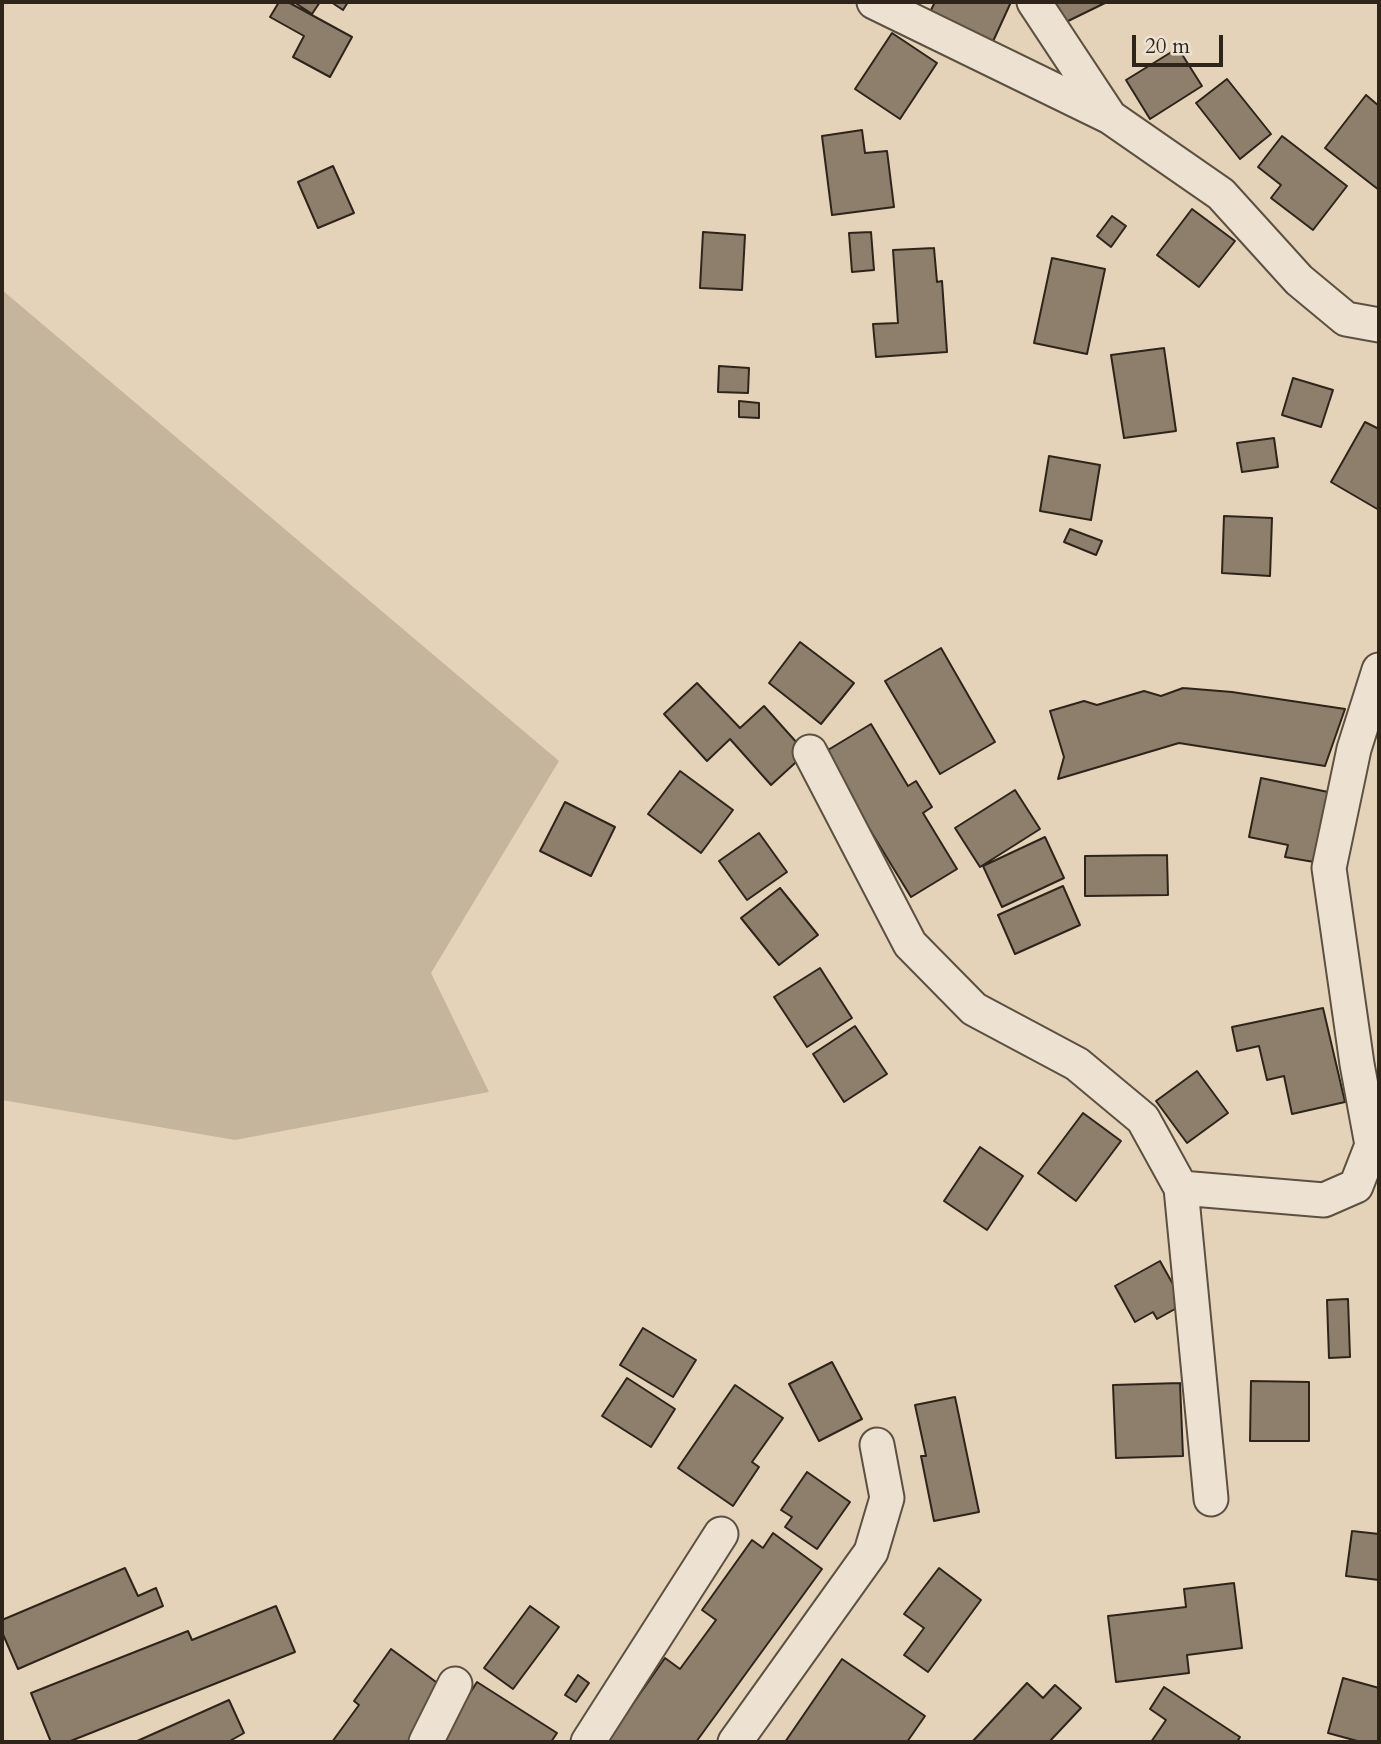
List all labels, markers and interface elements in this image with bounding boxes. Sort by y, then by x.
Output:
scale bar [1136,21,1227,65]
text: 20 m [1145,32,1190,61]

